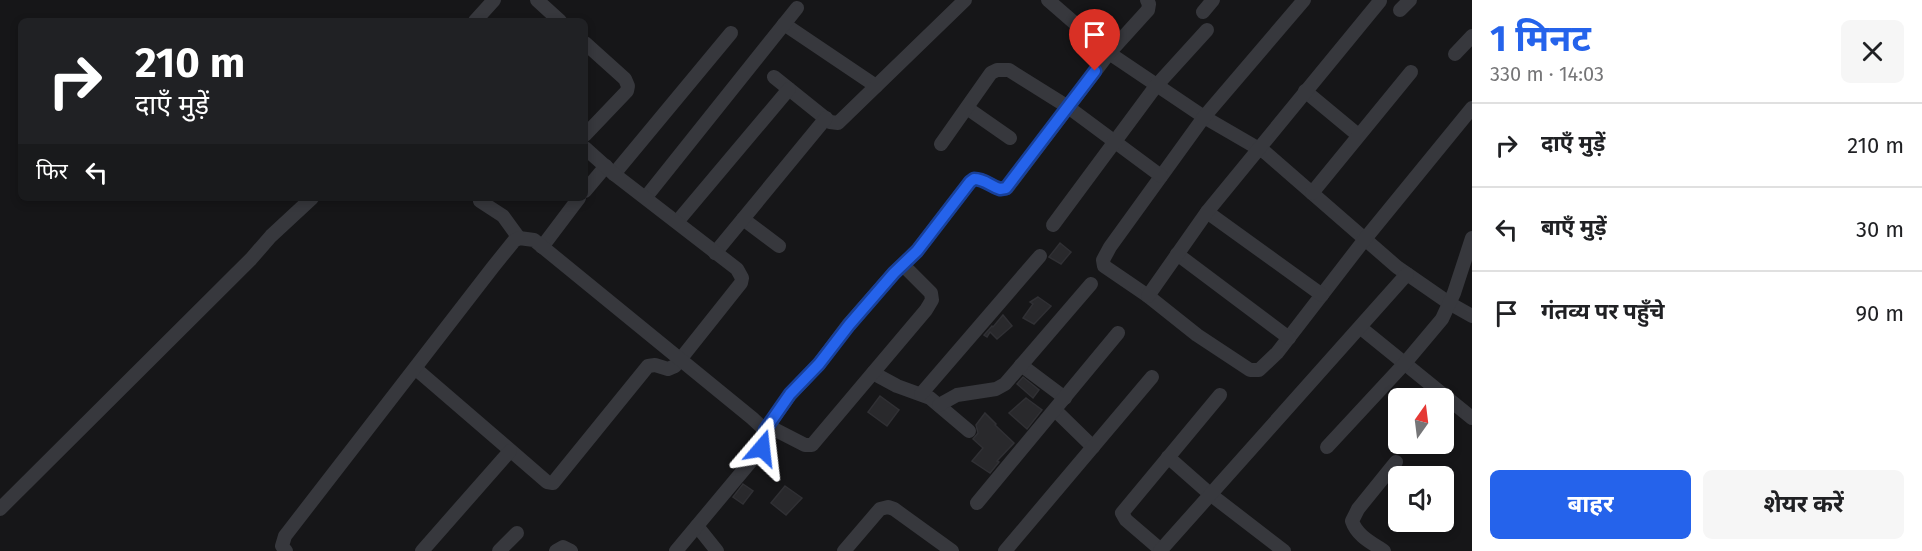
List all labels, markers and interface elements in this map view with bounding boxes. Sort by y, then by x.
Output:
pin [1069,9,1120,71]
text: 1 मिनट [1490,17,1591,61]
icon: arrive [1078,18,1111,51]
button: close [1841,20,1904,83]
text: 210 m [135,38,245,88]
icon: right [36,42,114,120]
text: 330 m · 14:03 [1490,62,1604,86]
text: दाएँ मुड़ें [135,89,209,121]
icon: right [1490,129,1523,162]
text: दाएँ मुड़ें [1541,130,1605,157]
text: 210 m [1847,132,1904,159]
icon: left [80,156,113,189]
text: फिर [36,158,68,185]
icon: left [1490,213,1523,246]
text: बाएँ मुड़ें [1541,214,1607,241]
text: 30 m [1856,216,1904,243]
icon: arrive [1490,297,1523,330]
text: गंतव्य पर पहुँचे [1541,298,1665,325]
text: 90 m [1855,300,1904,327]
north arrow [1388,388,1454,454]
map controls [1388,388,1454,532]
position arrow [730,416,794,480]
button: sound [1388,466,1454,532]
button: बाहर [1490,470,1691,539]
button: शेयर करें [1703,470,1904,539]

